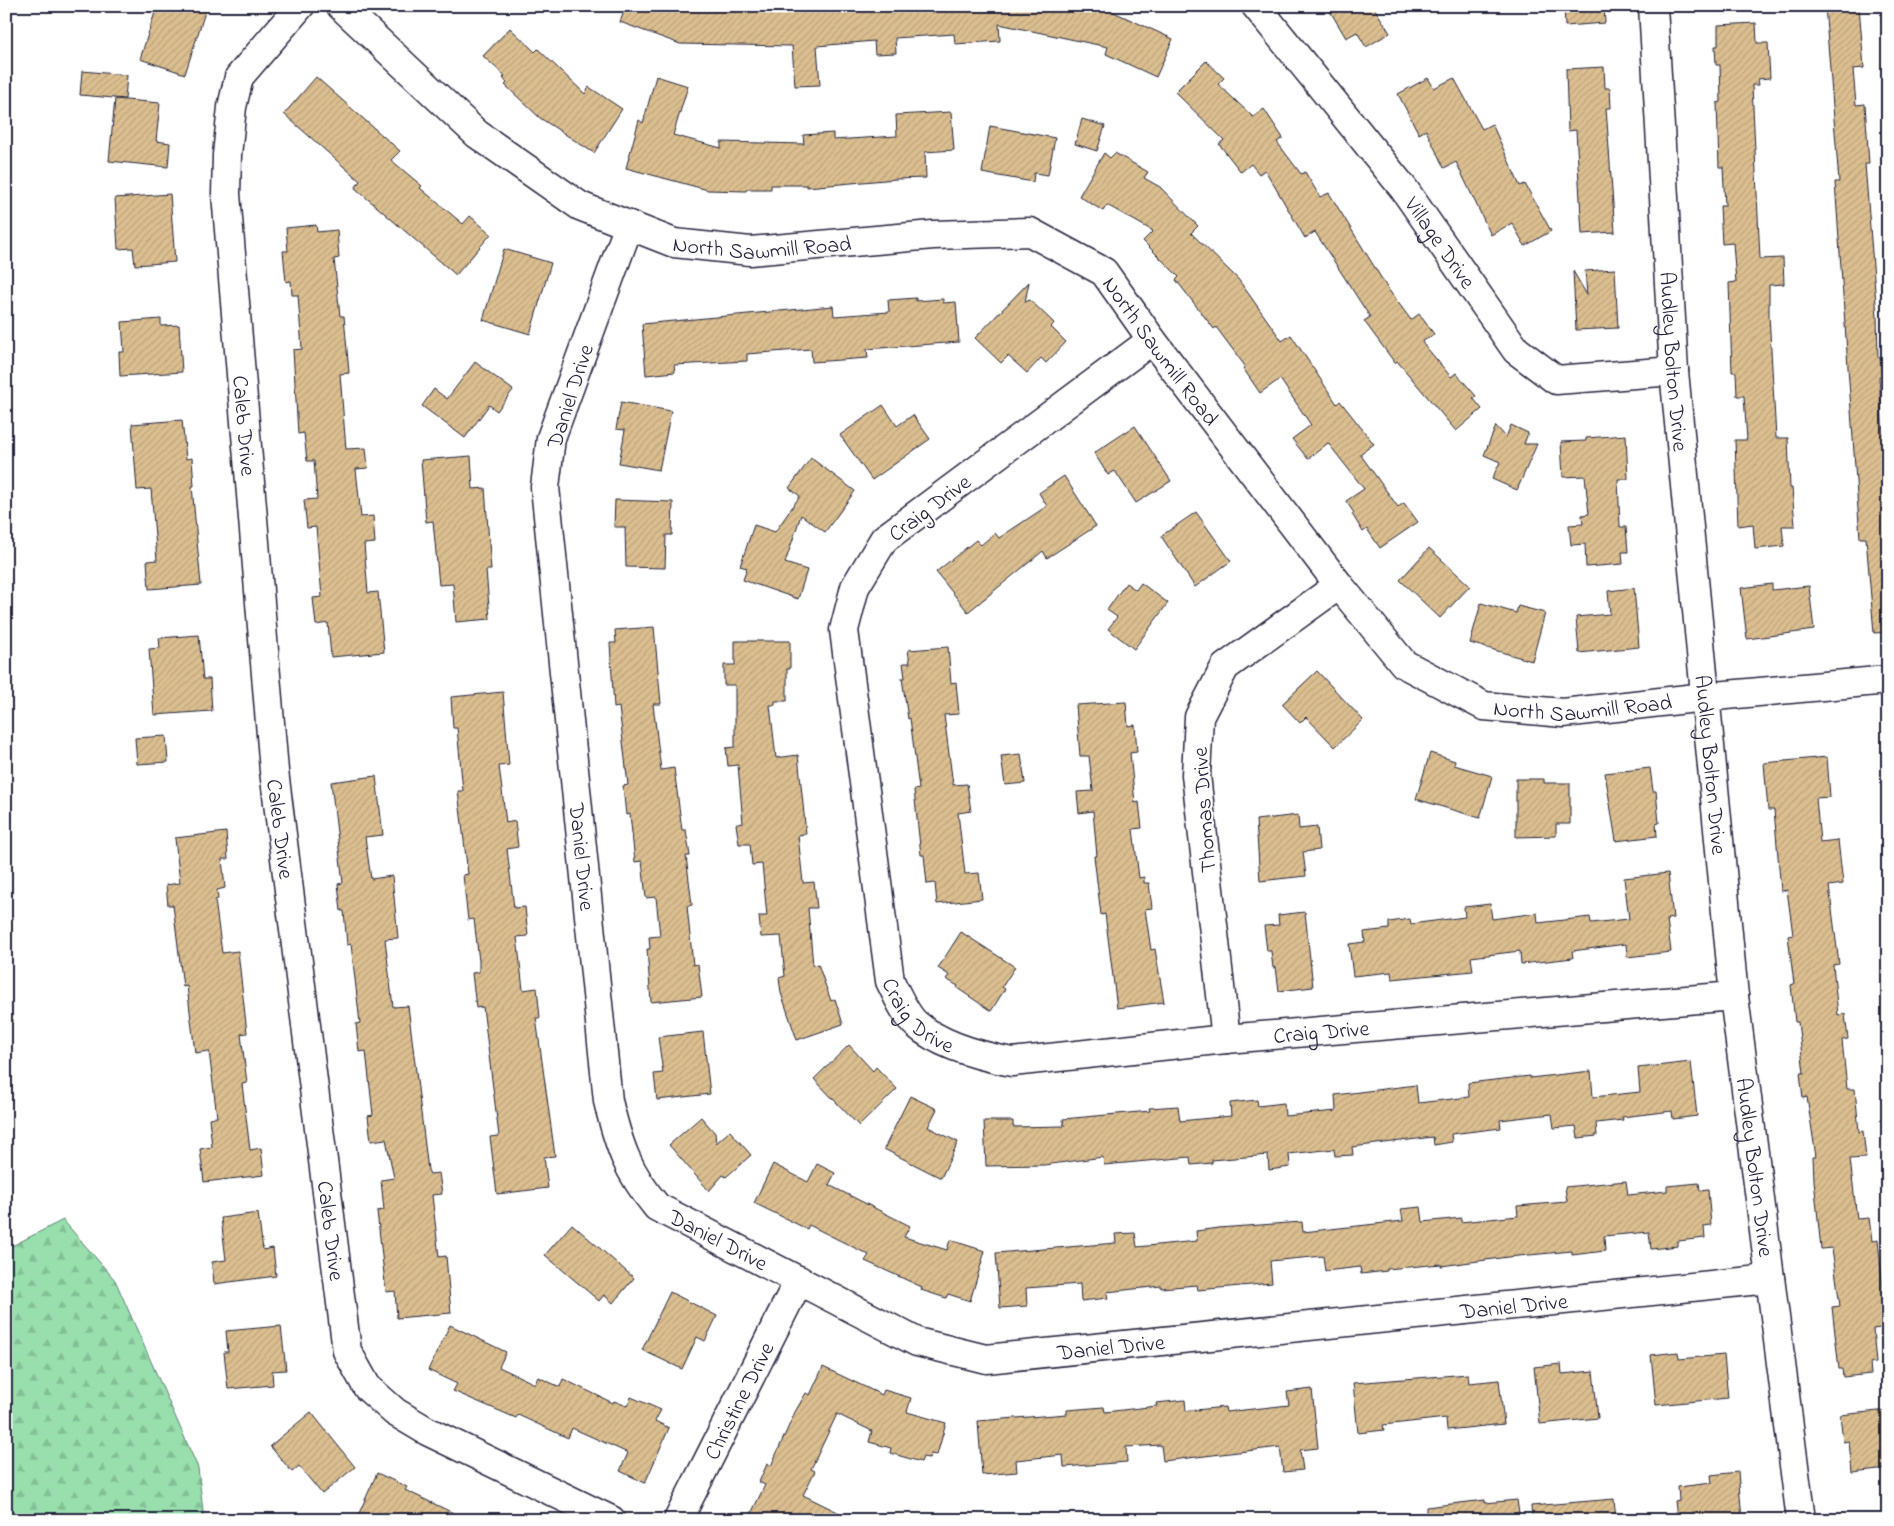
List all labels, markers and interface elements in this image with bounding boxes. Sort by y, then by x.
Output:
street label: Village Drive [1394,190,1482,297]
street label: North Sawmill Road [671,229,853,270]
street label: North Sawmill Road [1093,271,1225,434]
street label: Audley Bolton Drive [1649,271,1695,453]
street label: Daniel Drive [540,341,604,454]
street label: Caleb Drive [222,374,262,477]
street label: Craig Drive [883,468,980,552]
street label: Audley Bolton Drive [1684,674,1733,856]
street label: North Sawmill Road [1492,688,1674,732]
street label: Thomas Drive [1186,746,1226,874]
street label: Caleb Drive [256,777,300,881]
street label: Daniel Drive [558,801,601,913]
street label: Craig Drive [872,973,958,1063]
street label: Craig Drive [1272,1014,1371,1054]
street label: Audley Bolton Drive [1726,1076,1780,1259]
street label: Caleb Drive [307,1179,351,1283]
street label: Daniel Drive [661,1202,773,1281]
street label: Daniel Drive [1458,1287,1569,1330]
street label: Daniel Drive [1055,1328,1167,1371]
street label: Christine Drive [698,1337,784,1466]

